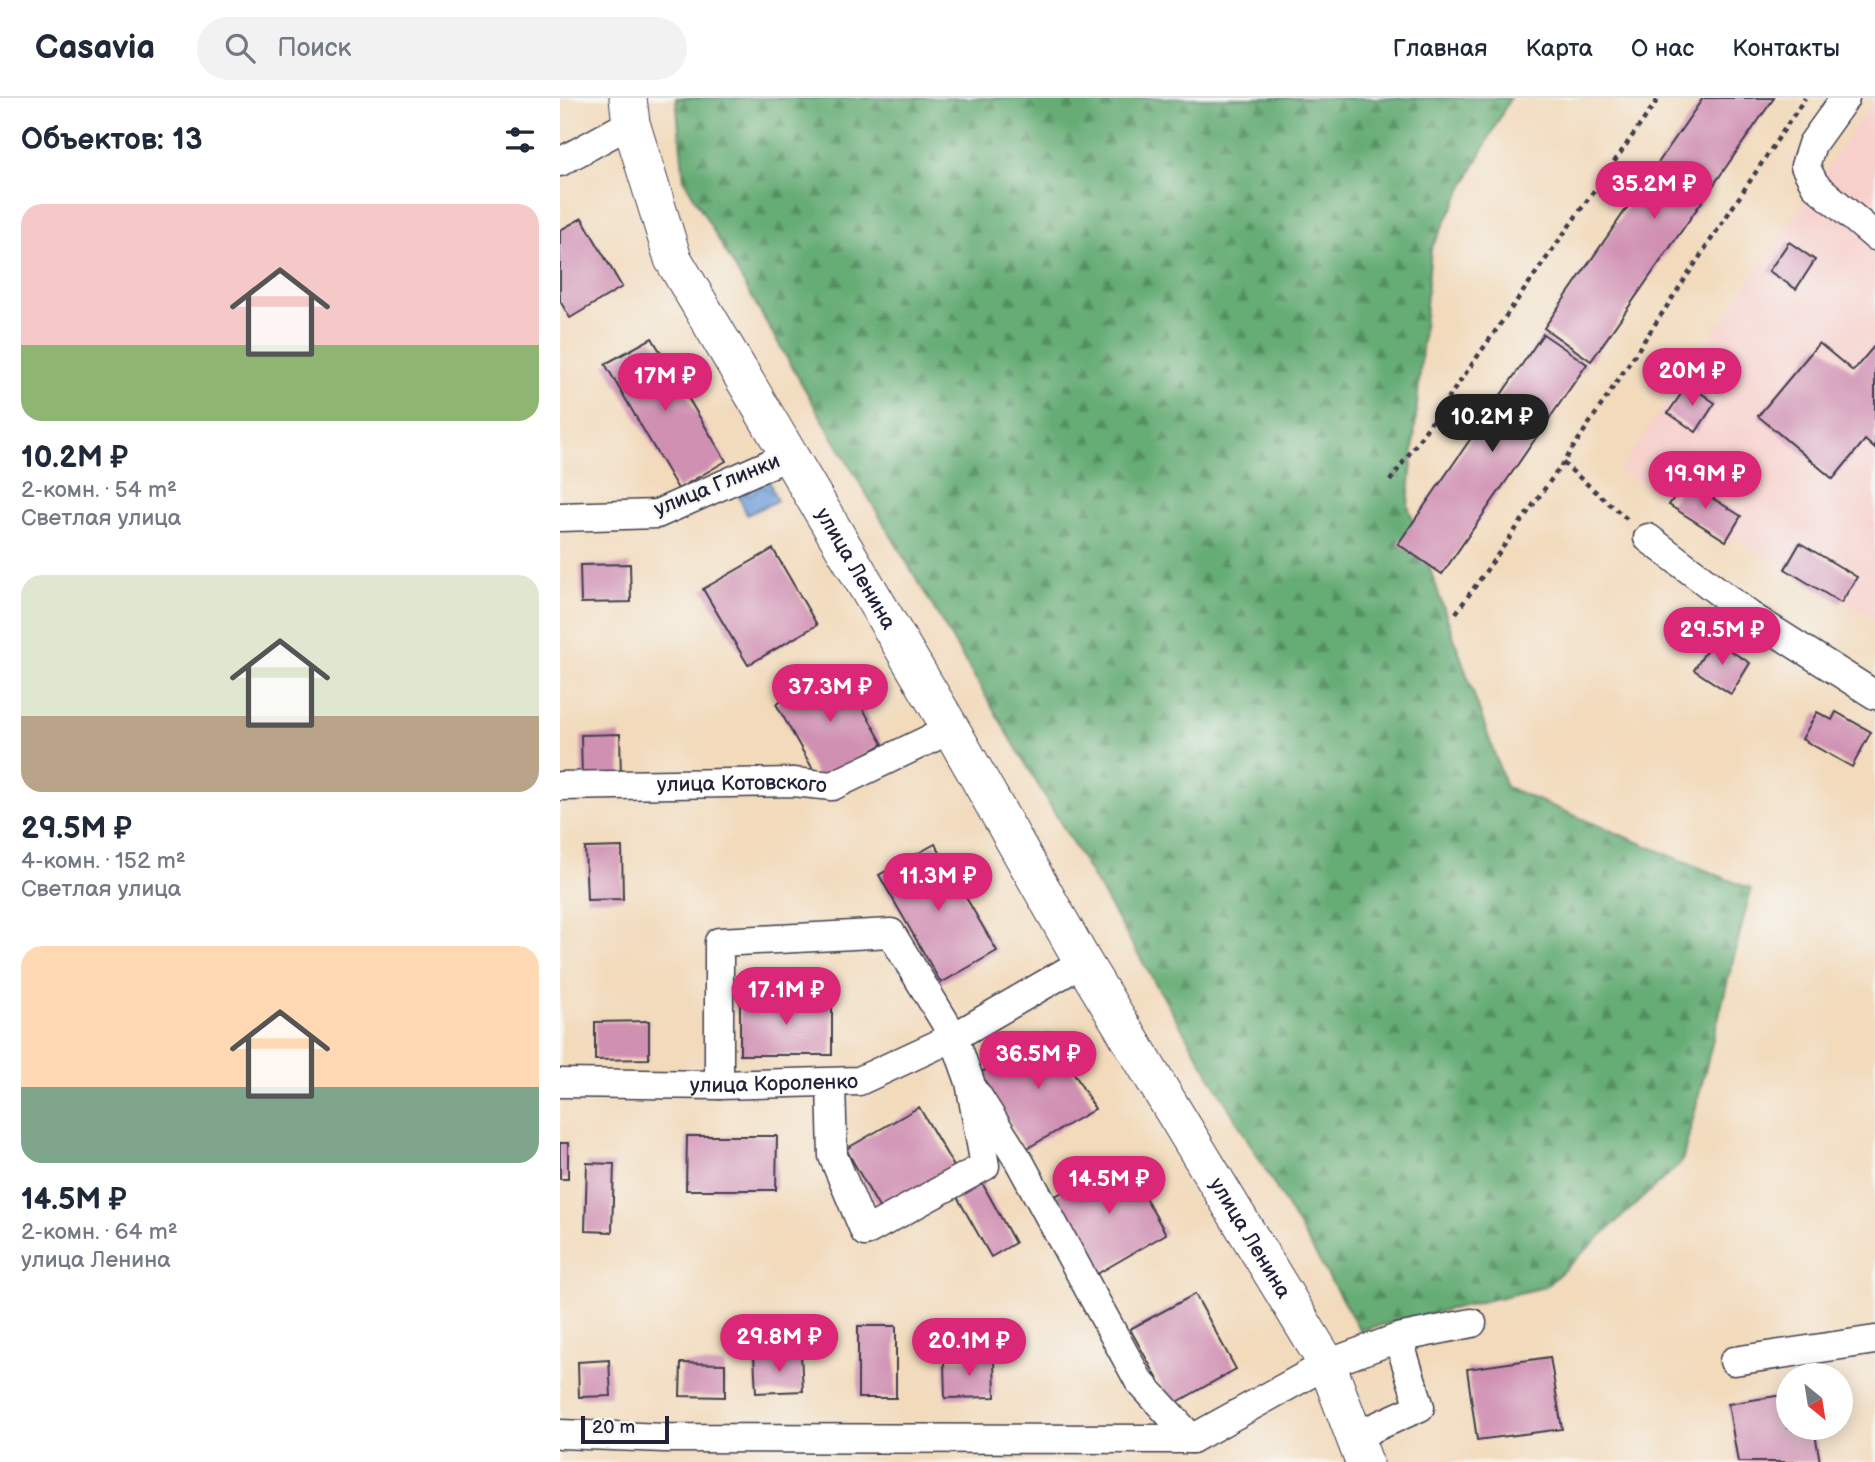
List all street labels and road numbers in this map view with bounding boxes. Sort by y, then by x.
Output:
street label: улица Глинки [650,448,784,522]
street label: улица Ленина [810,503,902,634]
street label: улица Котовского [657,769,828,798]
street label: улица Короленко [690,1069,858,1098]
street label: улица Ленина [1204,1173,1297,1303]

